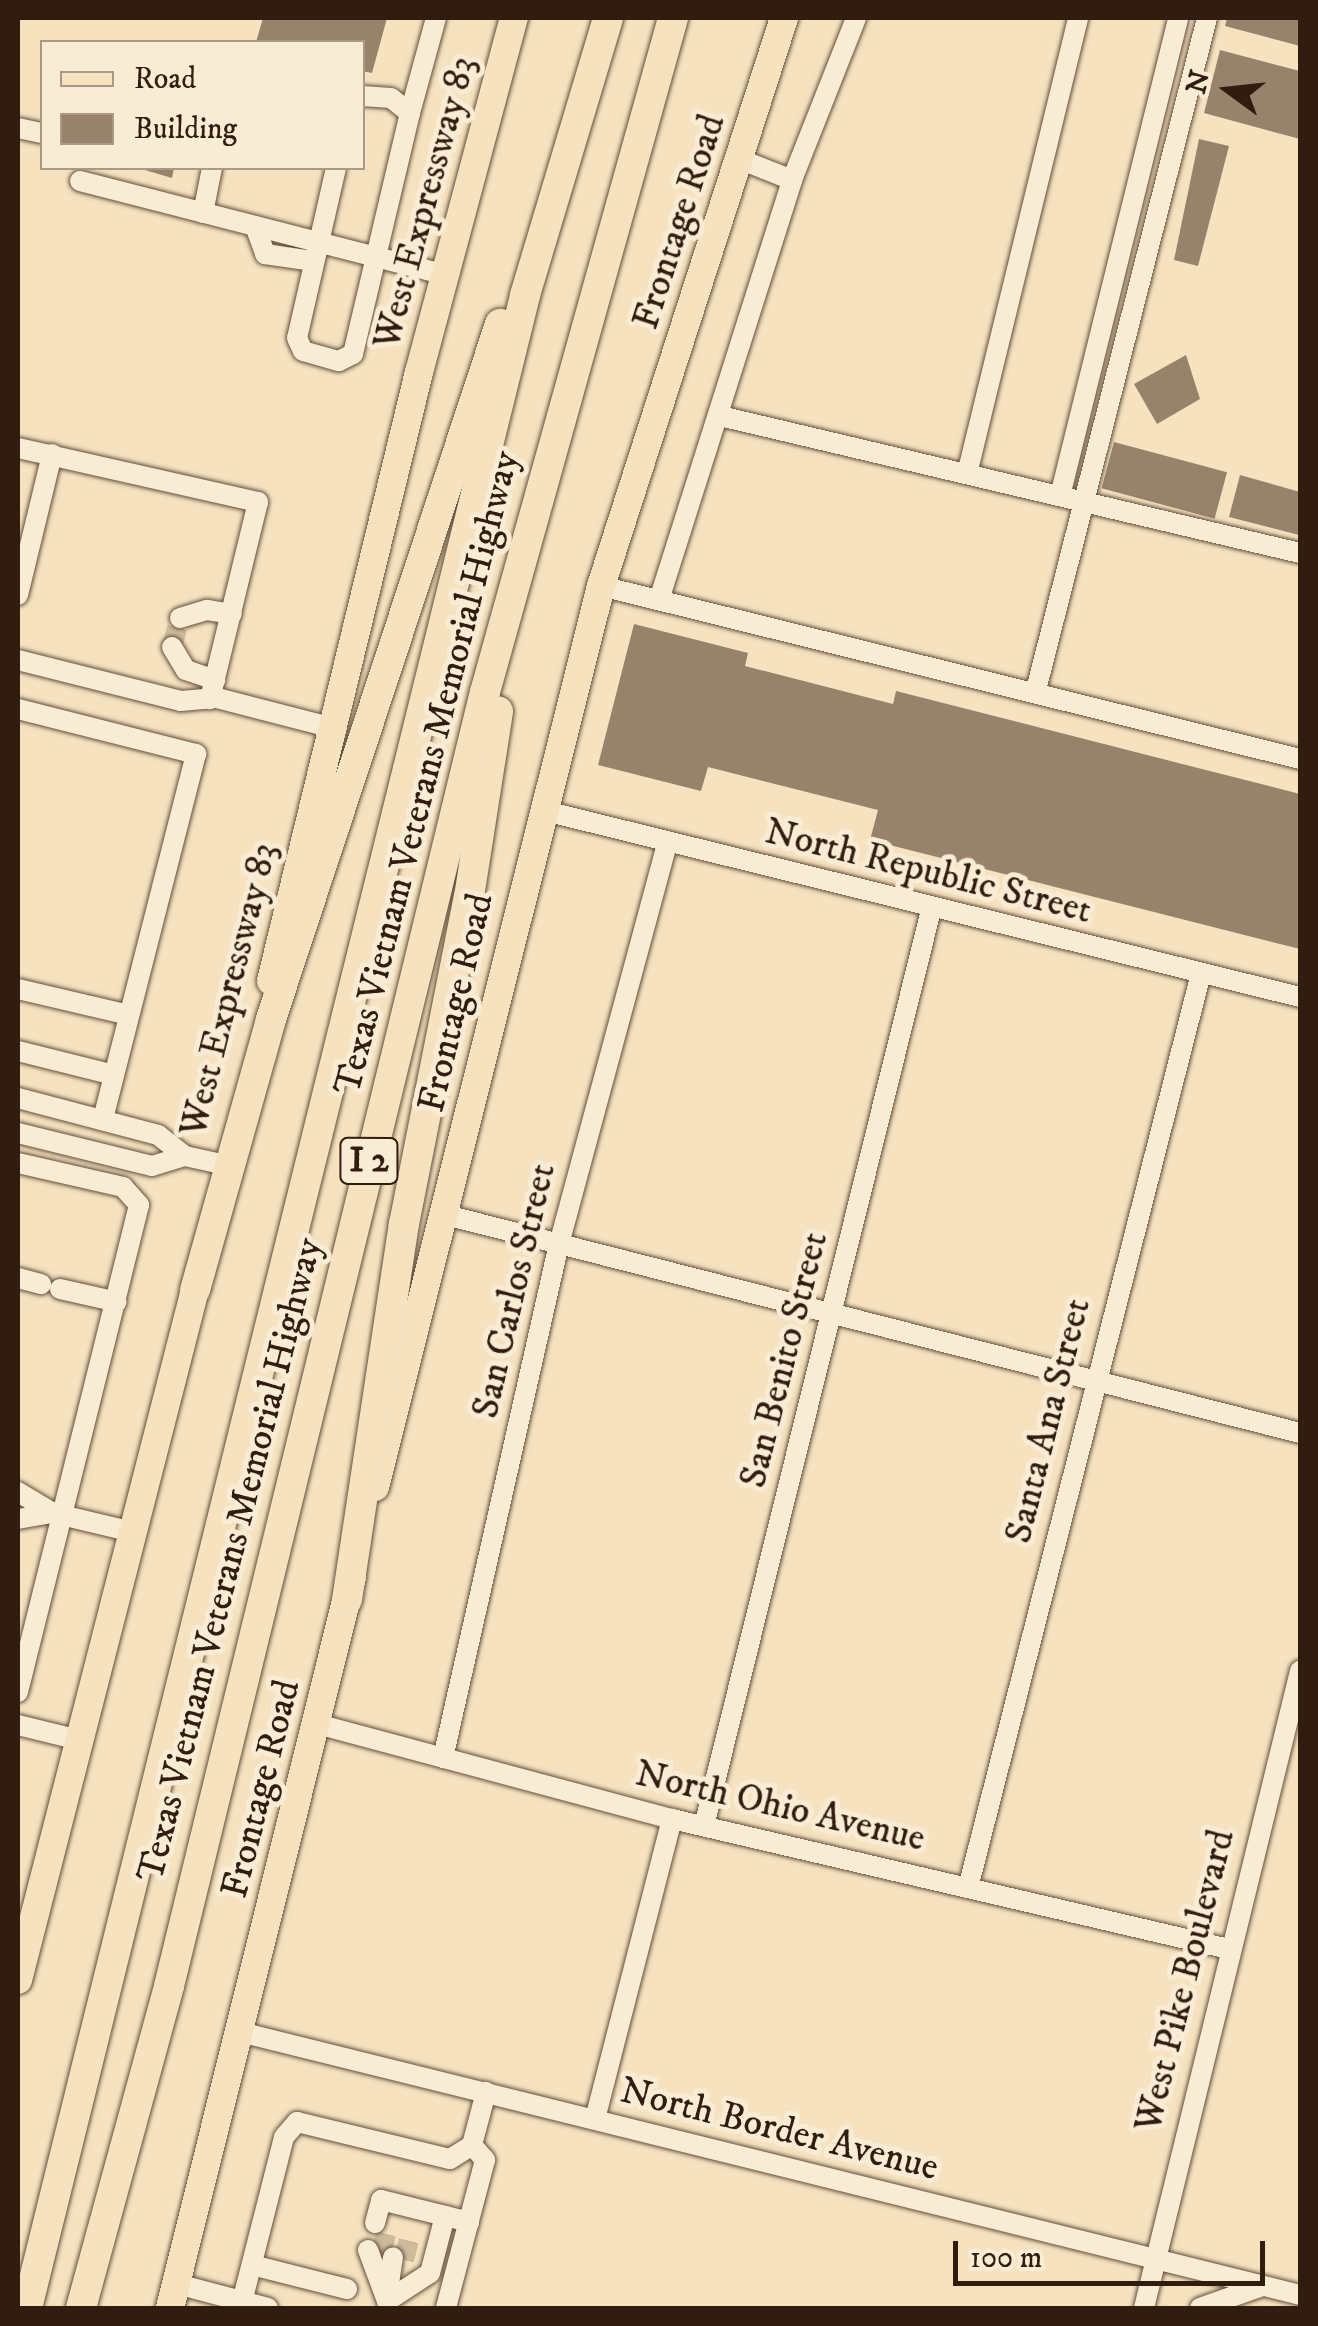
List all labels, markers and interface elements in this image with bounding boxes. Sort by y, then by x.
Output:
legend [40,40,365,170]
north arrow [1178,40,1278,140]
street label: West Expressway 83 [365,52,487,354]
text: Road [134,61,196,98]
text: N [1179,66,1218,98]
street label: Frontage Road [624,109,736,335]
text: Building [134,111,237,148]
street label: Texas Vietnam Veterans Memorial Highway [326,447,530,1099]
street label: North Republic Street [760,809,1096,935]
street label: West Expressway 83 [171,838,289,1142]
street label: Frontage Road [410,889,504,1117]
road number: I 2 [339,1131,399,1191]
street label: San Carlos Street [464,1159,566,1423]
street label: San Benito Street [731,1227,839,1493]
street label: Texas Vietnam Veterans Memorial Highway [129,1234,333,1886]
street label: Santa Ana Street [997,1294,1101,1548]
street label: Frontage Road [213,1675,311,1903]
street label: North Ohio Avenue [631,1752,929,1862]
street label: West Pike Boulevard [1126,1825,1246,2137]
street label: North Border Avenue [615,2068,943,2192]
scale bar [958,2221,1270,2283]
text: 100 m [970,2240,1042,2277]

